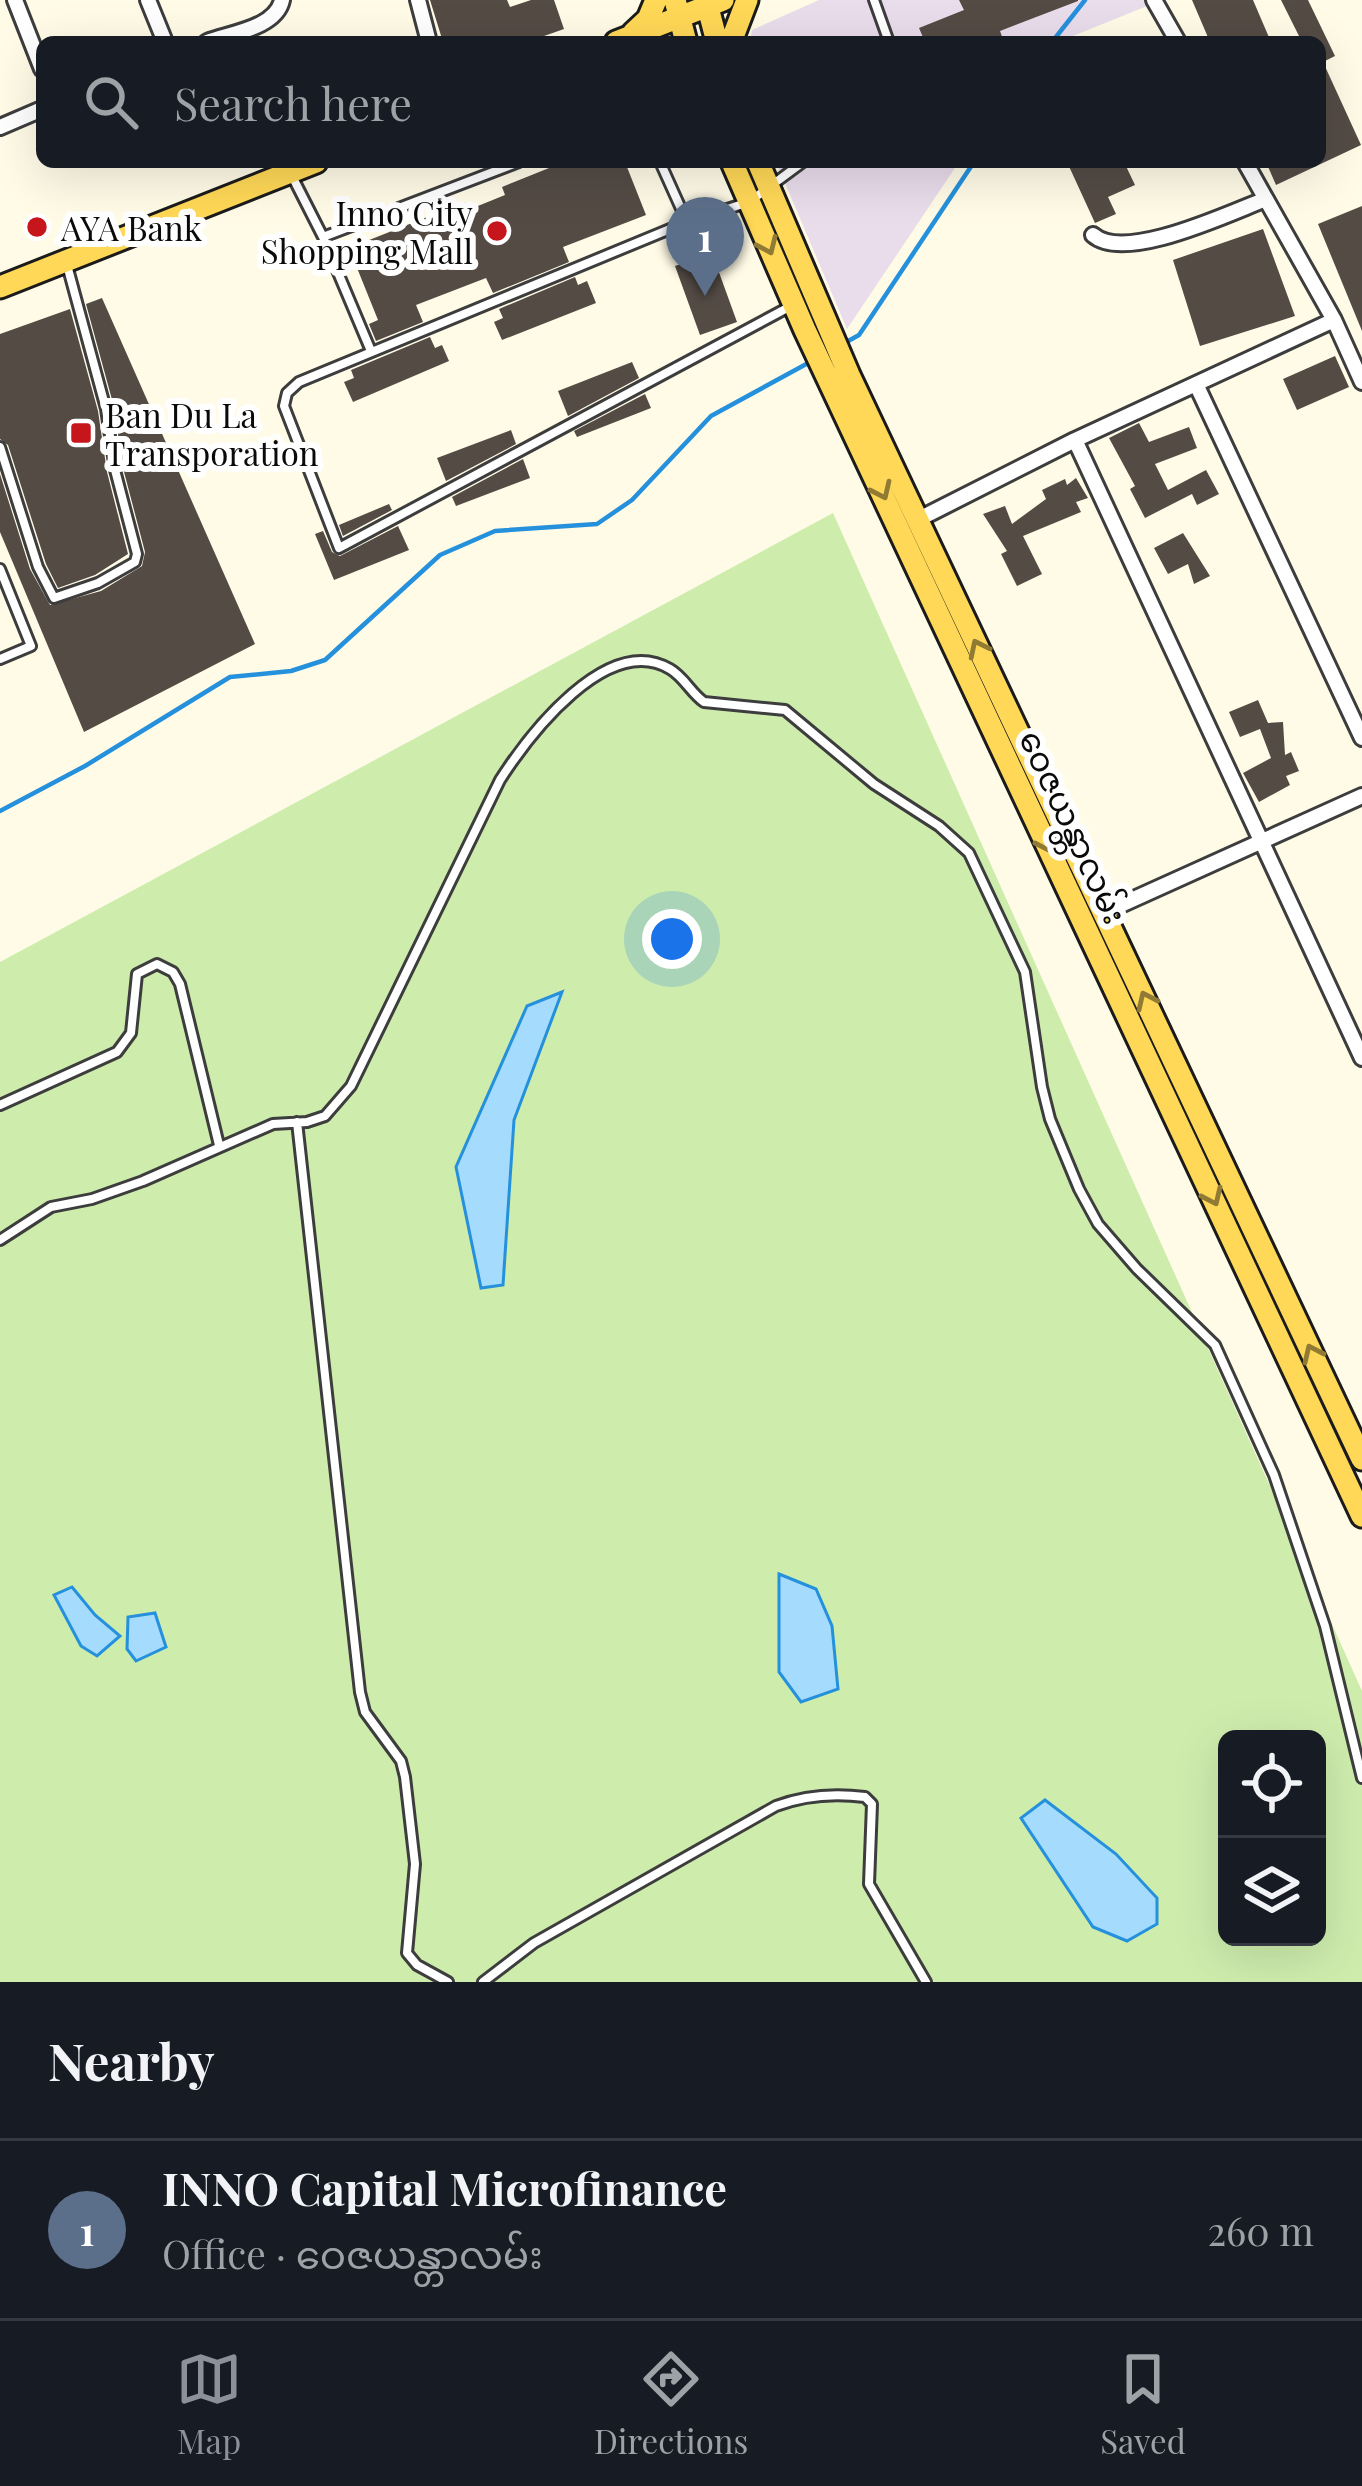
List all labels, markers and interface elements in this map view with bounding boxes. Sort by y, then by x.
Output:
search box [36,36,1326,168]
icon: search [78,69,144,135]
text: Search here [174,72,412,132]
place label: Inno City Shopping Mall [261,190,473,272]
pin: 1 [666,197,744,296]
place label: AYA Bank [60,205,202,249]
marker: AYA Bank [24,214,50,240]
marker: Inno City Shopping Mall [484,218,510,244]
one-way arrow [754,234,778,255]
place label: Ban Du La Transporation [105,392,319,474]
marker: Ban Du La Transporation [68,420,94,446]
one-way arrow [867,479,891,500]
one-way arrow [969,639,993,660]
street label: ဝေဇယန္တာလမ်း [1005,722,1139,933]
one-way arrow [1033,832,1056,853]
your location [642,909,702,969]
one-way arrow [1137,991,1161,1012]
one-way arrow [1199,1185,1222,1206]
one-way arrow [1303,1344,1326,1365]
map controls [1218,1730,1326,1946]
button: locate [1218,1730,1326,1838]
button: layers [1218,1838,1326,1946]
text: Nearby [48,2026,214,2094]
text: INNO Capital Microfinance [162,2157,727,2217]
text: 1 [80,2204,94,2256]
text: 260 m [1207,2204,1314,2256]
text: Office · ဝေဇယန္တာလမ်း [162,2227,543,2279]
tab: Map [176,2346,242,2462]
tab: Directions [594,2346,748,2462]
tab: Saved [1100,2346,1186,2462]

